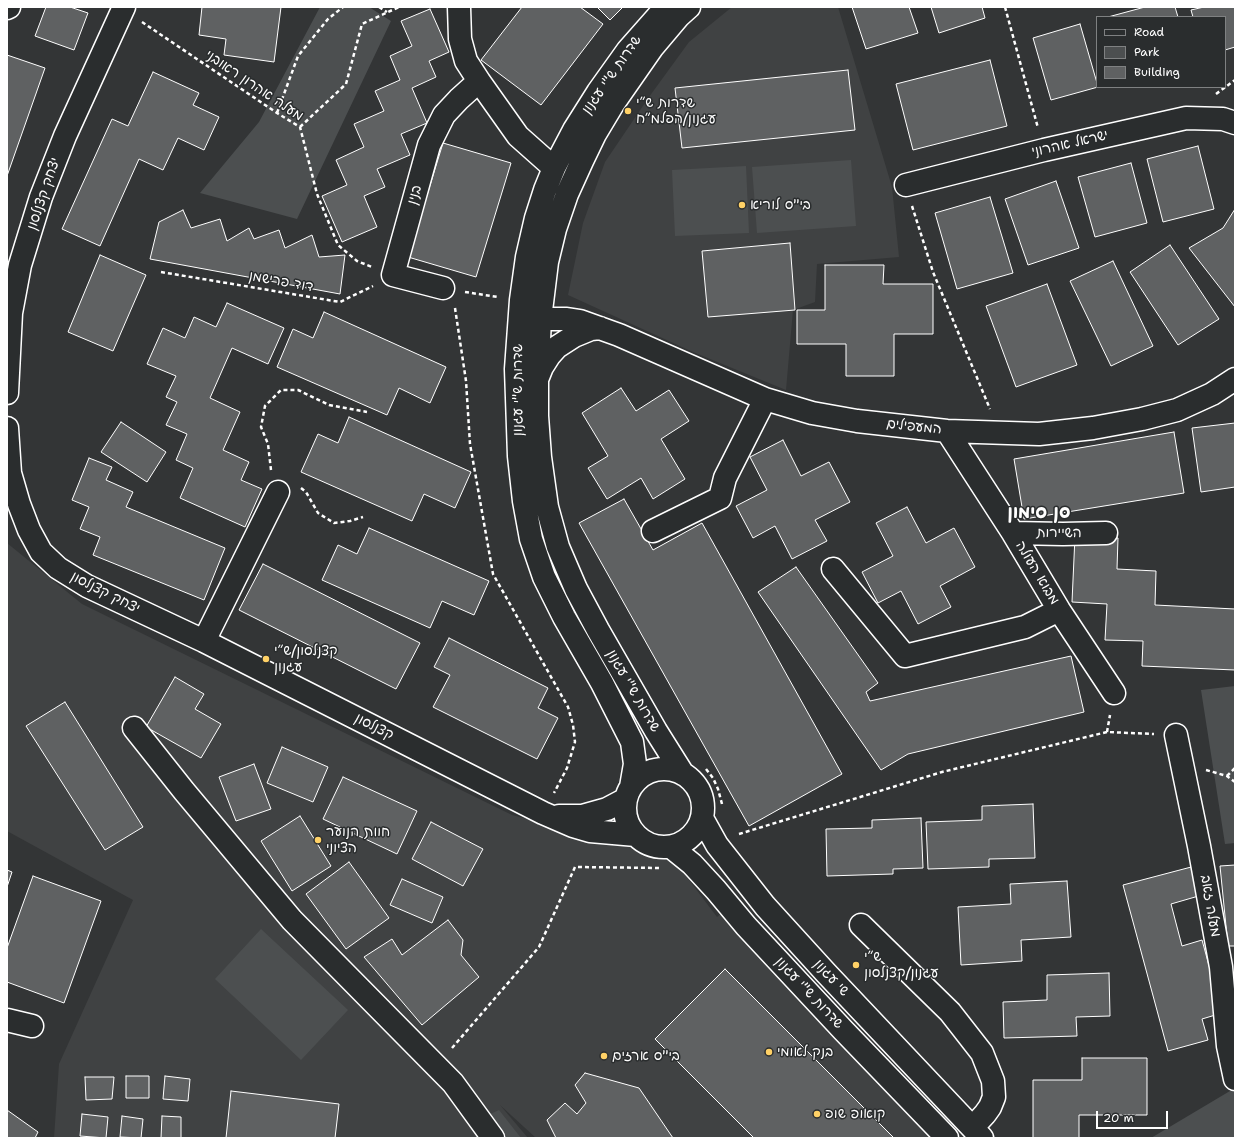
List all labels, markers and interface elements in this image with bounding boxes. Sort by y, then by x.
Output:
legend [1096,16,1226,88]
text: Road [1134,24,1164,40]
street label: שדרות ש"י עגנון [579,32,645,118]
text: Park [1134,44,1160,60]
street label: מעלה אהרון ראובני [202,47,306,125]
text: Building [1134,64,1180,80]
place label: שדרות ש״י עגנון/הפלמ״ח [636,95,716,128]
marker: שדרות ש״י עגנון/הפלמ״ח [623,106,633,116]
street label: ישראל אהרוני [1030,127,1110,161]
street label: יצחק קצנלסון [24,156,64,232]
street label: בנין [404,183,426,207]
place label: בי"ס לוריא [750,197,811,213]
marker: בי"ס לוריא [737,200,747,210]
street label: דוד פרישמן [247,268,315,296]
street label: שדרות ש"י עגנון [510,344,526,436]
street label: המעפילים [885,416,943,438]
district label: סן סימון [1007,502,1071,524]
street label: השיירות [1036,525,1082,541]
street label: מבוא העולה [1011,538,1063,608]
street label: יצחק קצנלסון [68,568,142,618]
place label: קצנלסון/ש״י עגנון [274,643,338,676]
street label: שדרות ש"י עגנון [603,647,663,735]
marker: קצנלסון/ש״י עגנון [261,654,271,664]
street label: קצנלסון [352,710,396,744]
place label: חוות הנוער הציוני [326,824,390,856]
marker: חוות הנוער הציוני [313,835,323,845]
street label: מעלה זאב [1196,874,1224,938]
place label: ש״י עגנון/קצנלסון [864,949,939,982]
street label: שדרות ש"י עגנון [771,953,847,1033]
street label: שי עגנון [810,956,852,1000]
marker: ש״י עגנון/קצנלסון [851,960,861,970]
place label: בנק לאומי [777,1044,833,1060]
marker: בנק לאומי [764,1047,774,1057]
place label: בי"ס ארזים [612,1048,680,1064]
marker: בי"ס ארזים [599,1051,609,1061]
scale bar [1098,1103,1170,1129]
place label: קואופ שופ [825,1106,885,1122]
marker: קואופ שופ [812,1109,822,1119]
text: 20 m [1103,1110,1134,1126]

